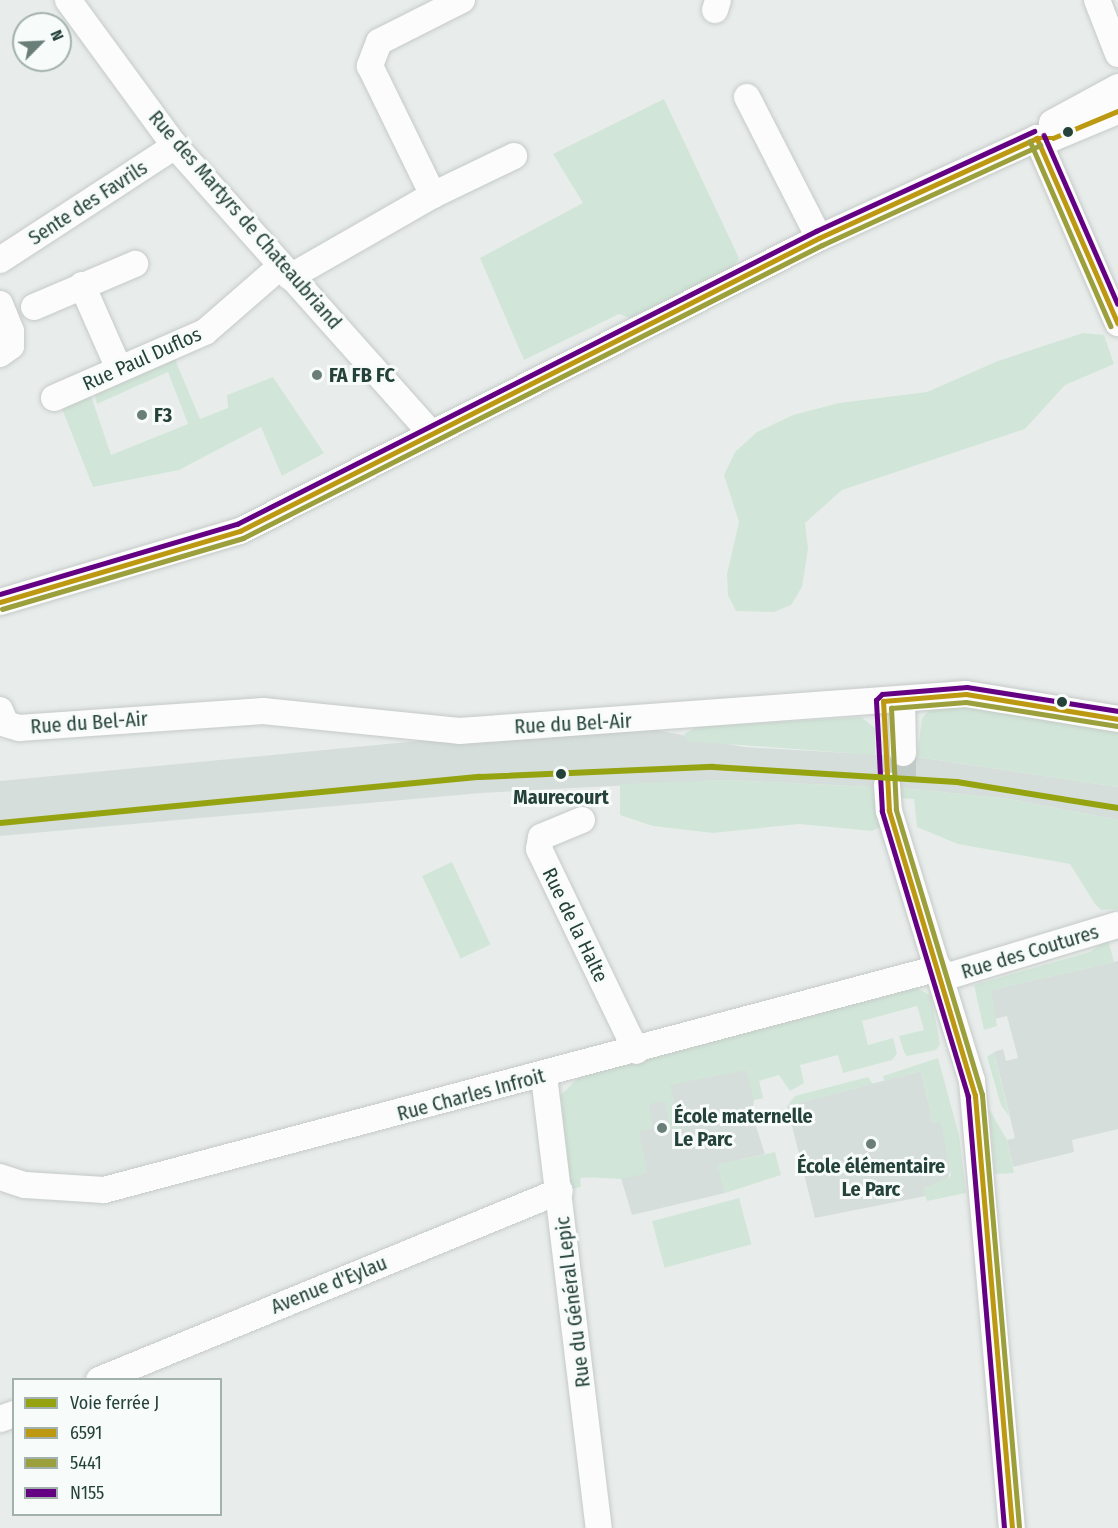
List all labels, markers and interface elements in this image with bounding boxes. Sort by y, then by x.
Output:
north arrow [12,12,72,72]
text: N [46,27,68,44]
street label: Rue des Martyrs de Chateaubriand [144,106,346,334]
unlabelled marker [1062,126,1074,138]
street label: Sente des Favrils [24,156,152,250]
street label: Rue Paul Duflos [79,322,205,396]
place label: FA FB FC [329,363,395,387]
marker: FA FB FC [310,368,324,382]
place label: F3 [154,403,172,427]
marker: F3 [135,408,149,422]
unlabelled marker [1056,696,1068,708]
street label: Rue du Bel-Air [30,707,148,739]
street label: Rue du Bel-Air [514,709,632,739]
marker: Maurecourt [552,765,570,783]
place label: Maurecourt [513,785,609,809]
street label: Rue de la Halte [537,864,613,986]
street label: Rue des Coutures [958,920,1102,984]
street label: Rue Charles Infroit [395,1064,547,1126]
place label: École maternelle Le Parc [674,1104,813,1151]
marker: École maternelle Le Parc [655,1121,669,1135]
marker: École élémentaire Le Parc [864,1137,878,1151]
place label: École élémentaire Le Parc [797,1154,945,1201]
street label: Rue du Général Lepic [551,1215,595,1389]
street label: Avenue d'Eylau [268,1251,390,1319]
legend [12,1378,222,1516]
text: Voie ferrée J [70,1392,159,1414]
text: 6591 [70,1422,102,1444]
text: 5441 [70,1452,102,1474]
text: N155 [70,1482,104,1504]

